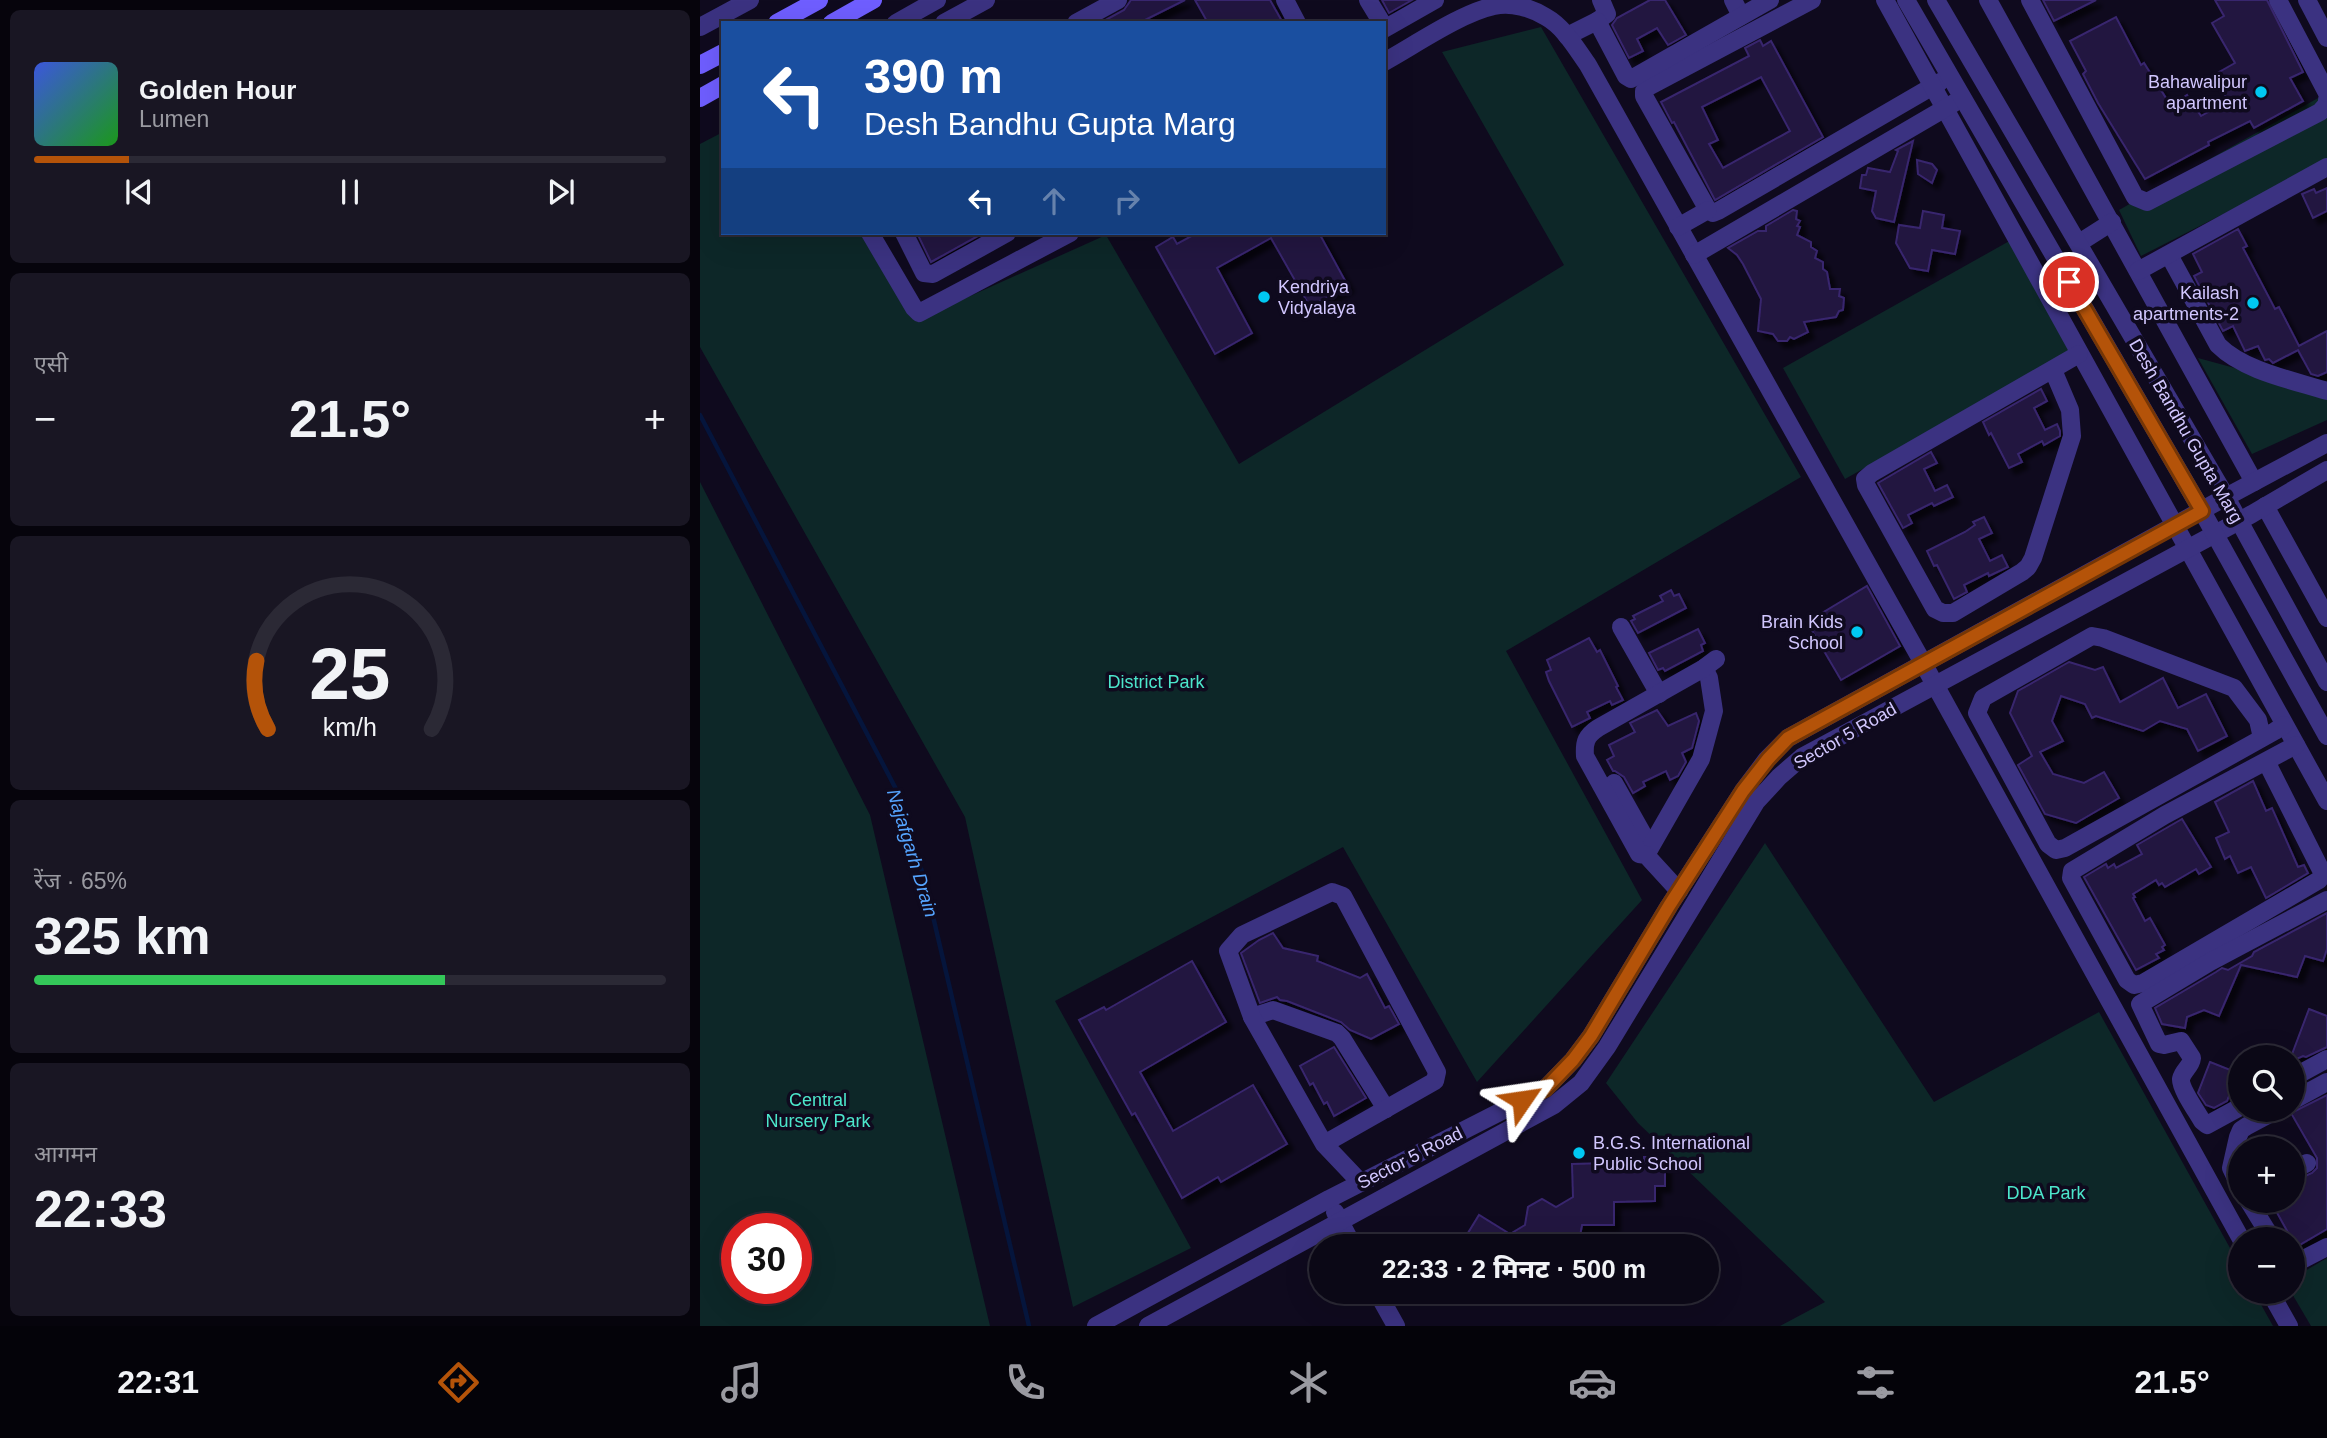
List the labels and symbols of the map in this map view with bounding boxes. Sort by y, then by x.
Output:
place label: Bahawalipur apartment [2148,72,2247,113]
marker: Bahawalipur apartment [2253,84,2269,100]
pin [2039,252,2099,312]
place label: Kendriya Vidyalaya [1278,277,1357,318]
place label: Kailash apartments-2 [2133,283,2239,324]
marker: Kendriya Vidyalaya [1256,289,1272,305]
marker: Kailash apartments-2 [2245,295,2261,311]
street label: Desh Bandhu Gupta Marg [2125,335,2247,527]
place label: Brain Kids School [1761,612,1843,653]
marker: Brain Kids School [1849,624,1865,640]
park label: District Park [1107,672,1205,692]
street label: Sector 5 Road [1790,699,1900,773]
water label: Najafgarh Drain [883,786,942,920]
position arrow [1485,1063,1559,1137]
park label: Central Nursery Park [765,1090,872,1131]
street label: Sector 5 Road [1354,1123,1466,1193]
place label: B.G.S. International Public School [1593,1133,1750,1174]
marker: B.G.S. International Public School [1571,1145,1587,1161]
park label: DDA Park [2006,1183,2087,1203]
speed limit sign: 30 [721,1213,812,1304]

